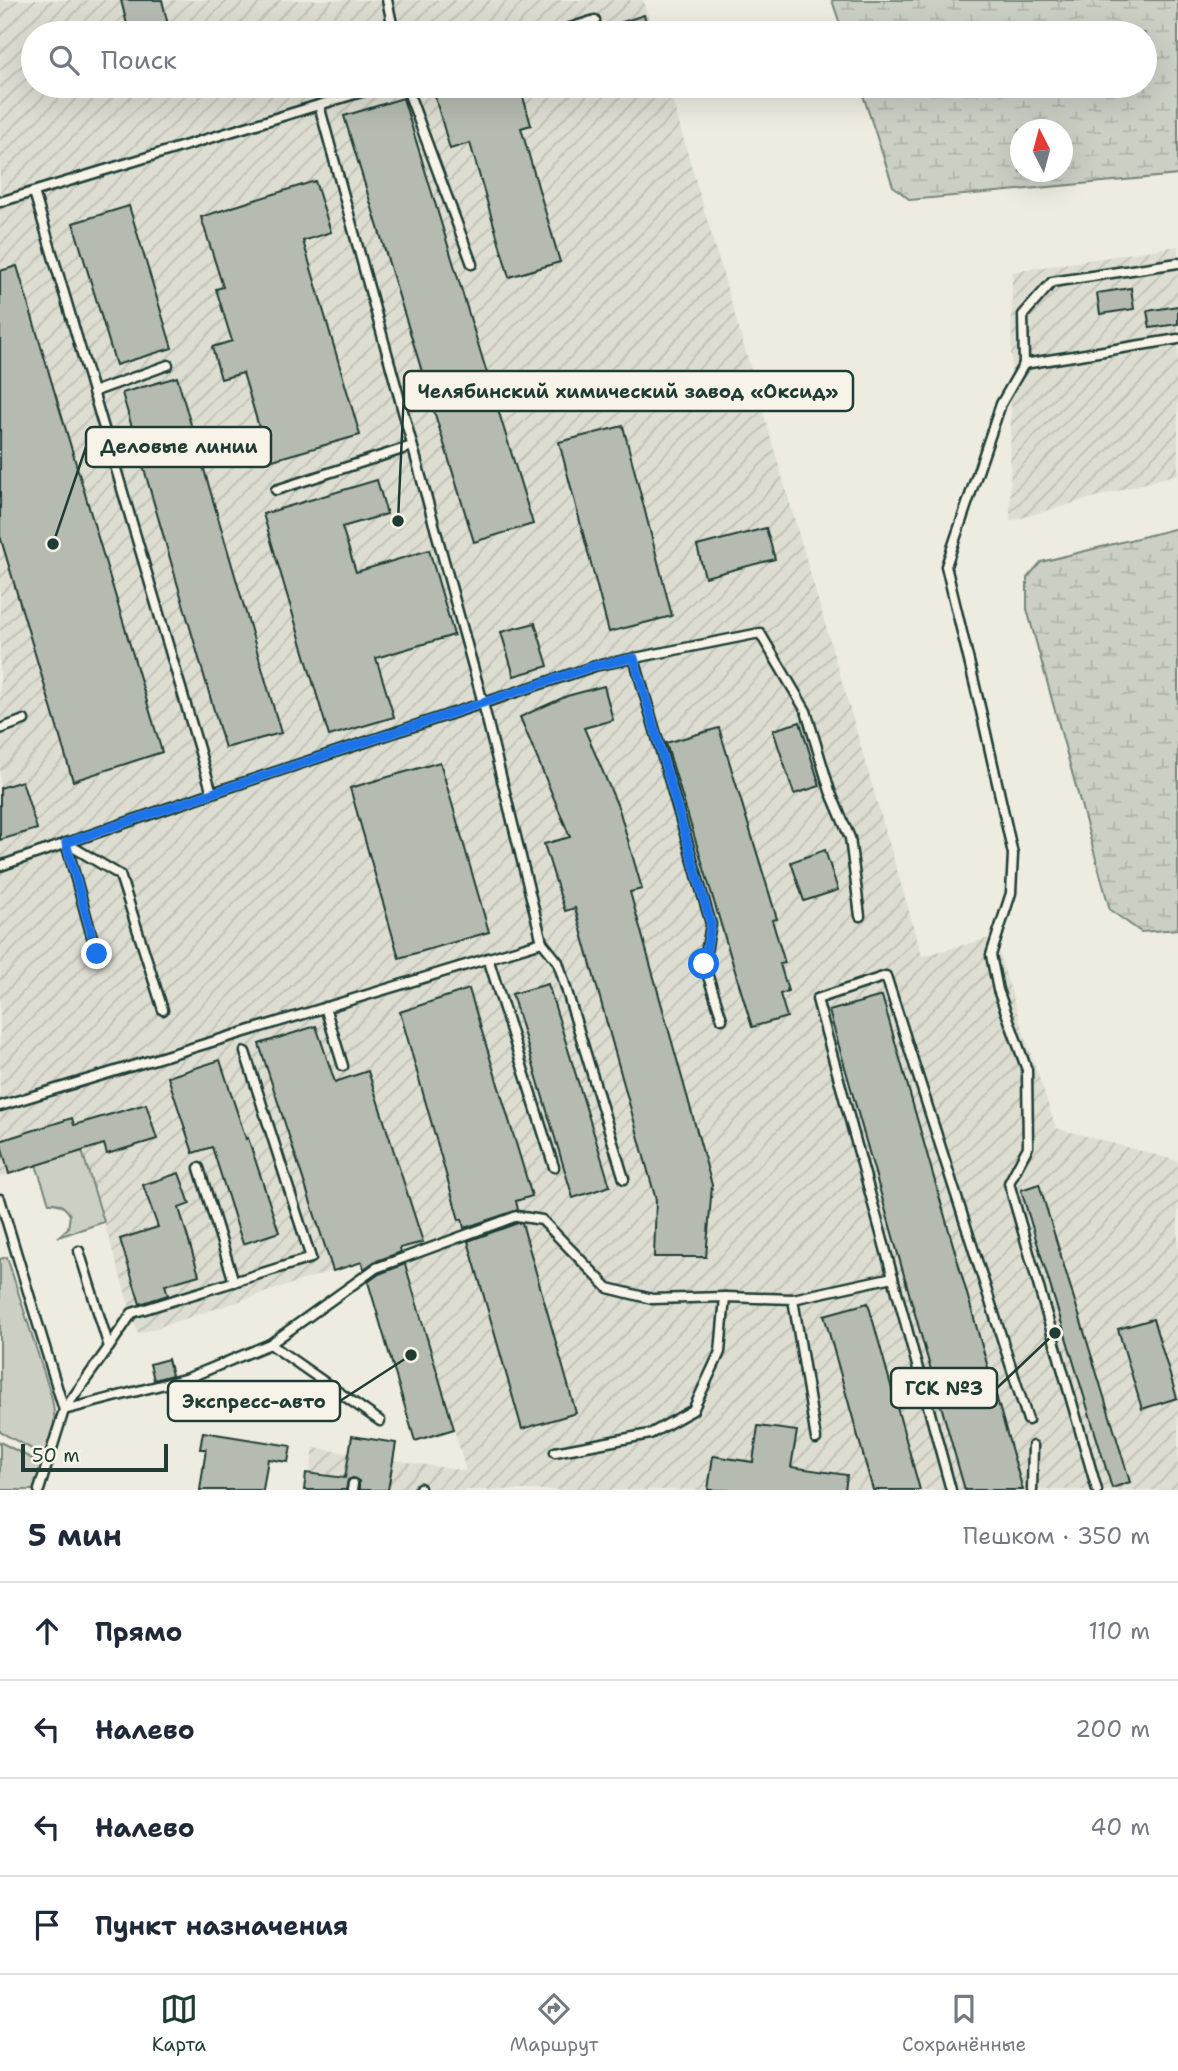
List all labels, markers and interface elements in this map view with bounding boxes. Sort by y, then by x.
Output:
search box [21,21,1157,98]
icon: search [45,41,83,79]
text: Поиск [101,42,177,77]
north arrow [1010,119,1073,182]
callout: Челябинский химический завод «Оксид» [404,371,853,411]
text: Челябинский химический завод «Оксид» [418,379,838,404]
callout: Деловые линии [86,427,271,467]
text: Деловые линии [100,434,258,459]
route end [81,938,112,969]
route start [688,948,719,979]
callout: ГСК №3 [891,1368,997,1408]
text: ГСК №3 [905,1376,983,1401]
callout: Экспресс-авто [168,1381,340,1421]
text: Экспресс-авто [182,1389,326,1414]
scale bar [21,1441,168,1473]
text: 50 m [32,1443,80,1468]
text: 5 мин [28,1515,122,1556]
text: Пешком · 350 m [963,1521,1150,1551]
icon: ahead [28,1612,66,1650]
text: Прямо [95,1614,183,1649]
text: 110 m [1088,1616,1150,1646]
icon: left [28,1710,66,1748]
text: Налево [95,1712,195,1747]
text: 200 m [1075,1714,1150,1744]
icon: left [28,1808,66,1846]
text: Налево [95,1810,195,1845]
text: 40 m [1090,1812,1150,1842]
icon: arrive [28,1906,66,1944]
text: Пункт назначения [95,1908,348,1943]
tab: Карта [152,1990,206,2057]
tab: Маршрут [510,1990,598,2057]
tab: Сохранённые [902,1990,1026,2057]

